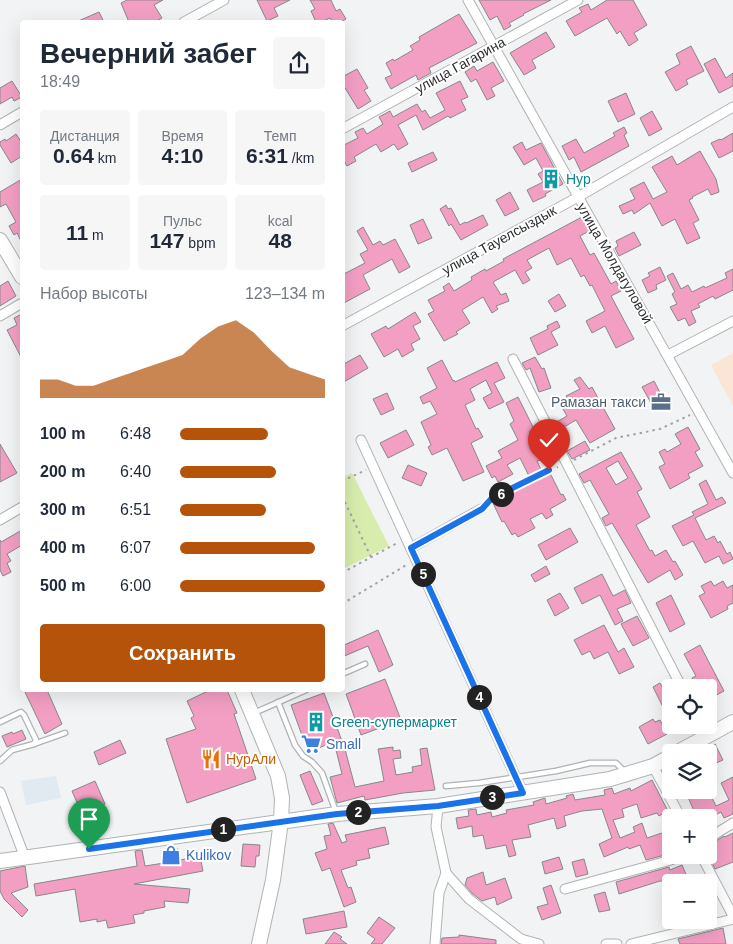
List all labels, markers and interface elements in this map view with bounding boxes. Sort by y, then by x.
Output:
street label: улица Гагарина [412,33,508,96]
button: share [273,37,325,89]
text: Вечерний забег [40,38,257,69]
text: 18:49 [40,73,80,90]
text: Дистанция [50,128,120,144]
text: Время [161,128,204,144]
text: Темп [264,128,297,144]
text: 0.64 [53,144,94,167]
text: 4:10 [161,144,204,167]
text: 6:31 [246,144,288,167]
text: km [94,150,117,166]
text: /km [288,150,314,166]
building icon: Нур [540,168,562,190]
place label: Нур [566,171,591,187]
street label: улица Молдагуловой [574,200,656,326]
street label: улица Тауелсыздык [439,202,560,278]
text: Пульс [163,213,202,229]
text: kcal [268,213,293,229]
text: 11 [66,221,88,244]
text: m [88,227,104,243]
text: 147 [149,229,184,252]
text: 48 [268,229,292,252]
text: bpm [184,235,216,251]
text: Набор высоты [40,285,147,302]
text: 123–134 m [245,285,325,302]
office icon: Рамазан такси [650,391,672,413]
place label: Рамазан такси [551,394,646,410]
pin [528,419,570,470]
text: 100 m [40,425,85,442]
text: 6:48 [120,425,151,442]
icon: check [535,426,563,454]
text: 200 m [40,463,85,480]
text: 6:40 [120,463,151,480]
pin: 6 [488,482,514,506]
text: 6 [498,486,505,502]
text: 300 m [40,501,85,518]
text: 6:51 [120,501,151,518]
text: 400 m [40,539,85,556]
text: 6:07 [120,539,151,556]
pin: 5 [410,562,436,586]
text: 5 [420,566,427,582]
text: 500 m [40,577,85,594]
text: 6:00 [120,577,151,594]
button: Сохранить [40,624,325,682]
map controls [662,679,717,929]
button: locate [662,679,717,734]
pin: 4 [466,684,492,710]
text: 4 [476,689,483,705]
building icon: Green-супермаркет [305,711,327,733]
place label: Green-супермаркет [331,714,458,730]
supermarket icon: Small [300,733,322,755]
place label: Small [326,736,361,752]
button: layers [662,744,717,799]
restaurant icon: НурАли [200,748,222,770]
place label: НурАли [226,751,276,767]
pin: 3 [480,784,504,810]
text: 3 [489,789,496,805]
pin [68,798,110,849]
pin: 2 [346,800,370,824]
text: 2 [355,804,362,820]
icon: arrive [75,805,103,833]
button: + [662,809,717,864]
pin: 1 [210,816,236,842]
text: 1 [220,821,227,837]
shop icon: Kulikov [160,844,182,866]
place label: Kulikov [186,847,231,863]
button: − [662,874,717,929]

